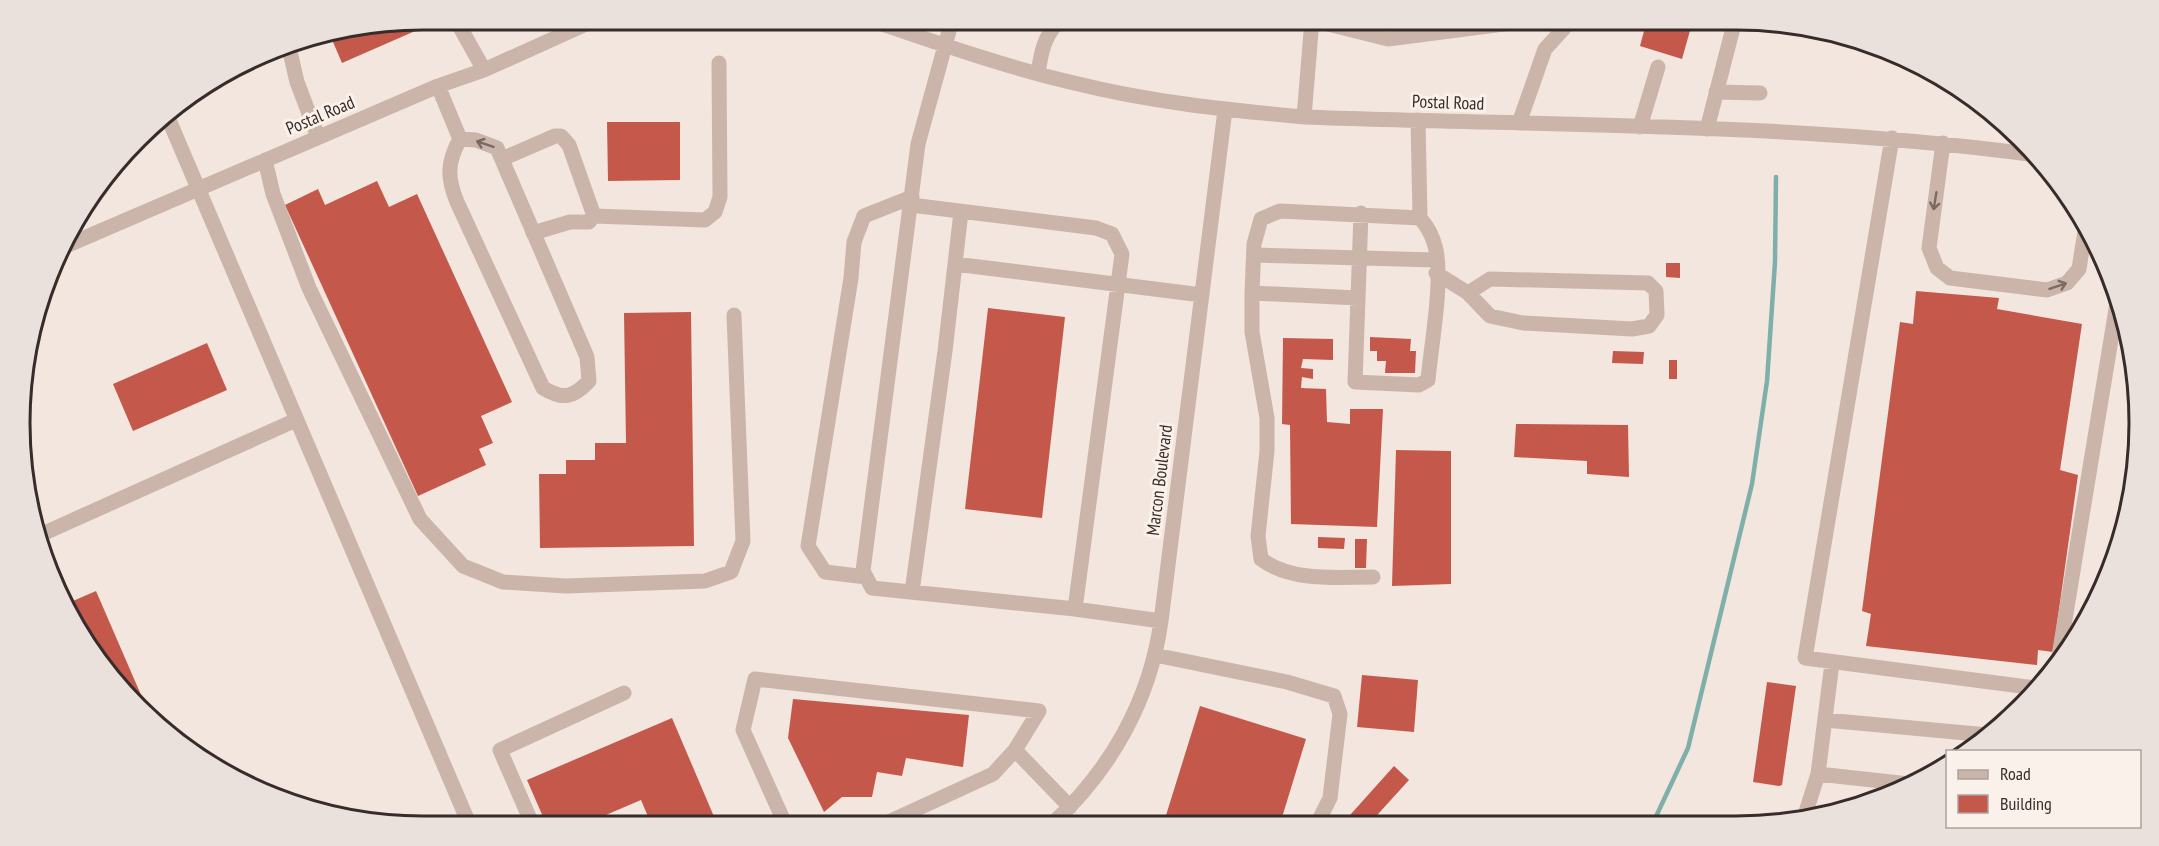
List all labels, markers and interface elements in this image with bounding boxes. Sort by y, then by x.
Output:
street label: Postal Road [1411,89,1485,115]
street label: Postal Road [282,90,358,140]
one-way arrow [476,137,494,148]
one-way arrow [1930,191,1941,211]
one-way arrow [2049,279,2067,290]
street label: Marcon Boulevard [1141,423,1177,537]
legend [1946,750,2141,828]
text: Road [2000,762,2031,785]
text: Building [2000,792,2052,815]

